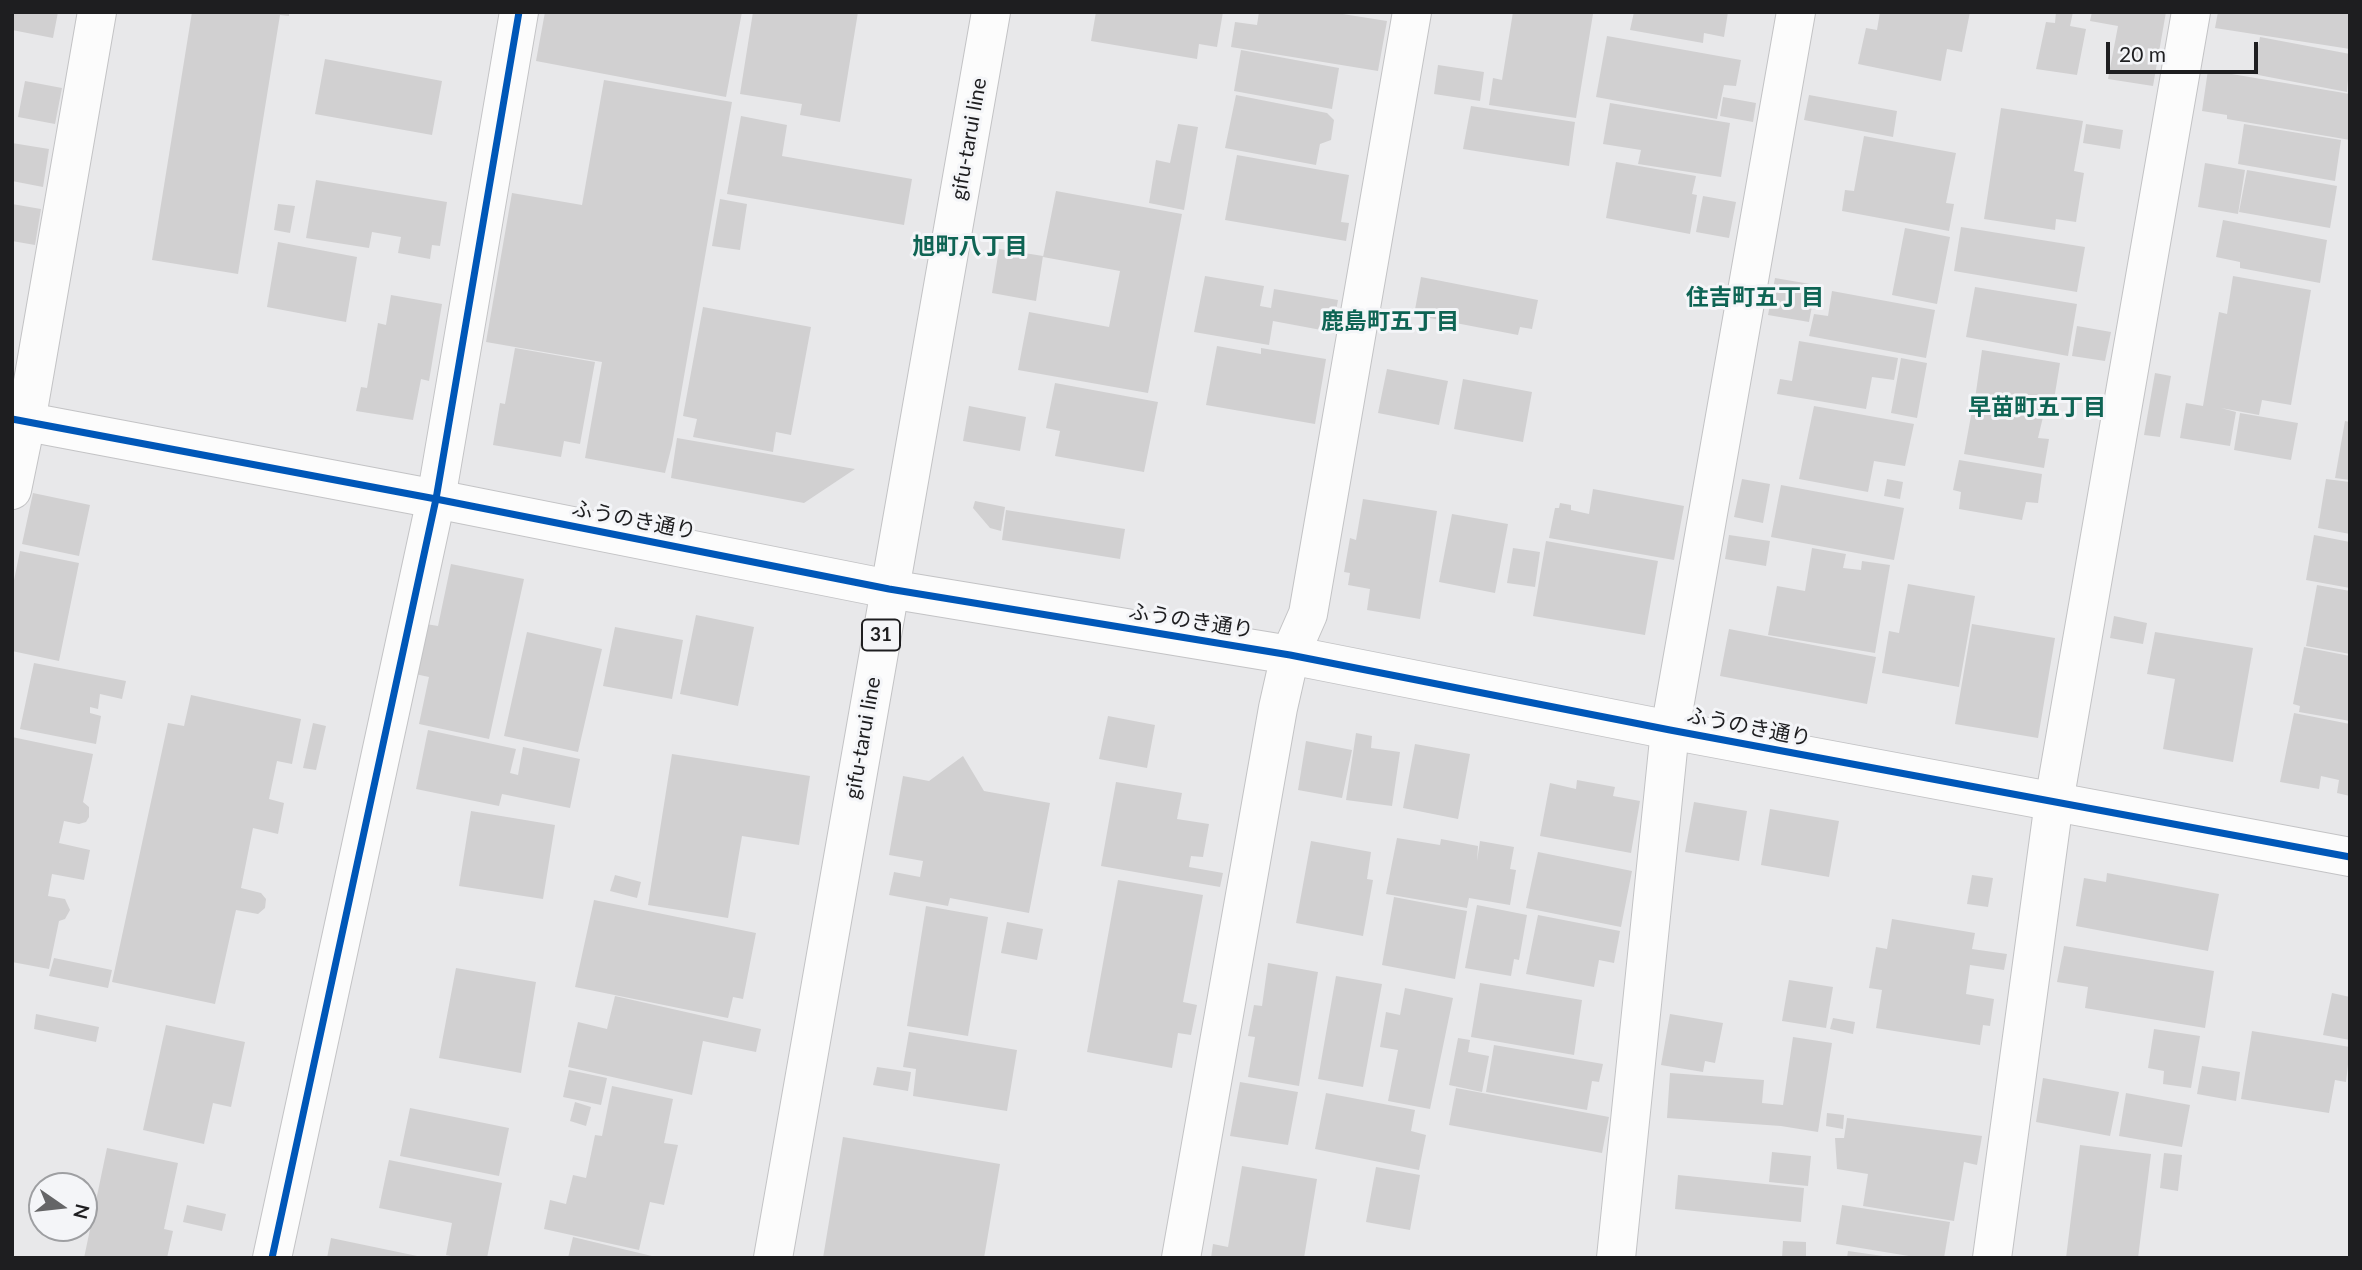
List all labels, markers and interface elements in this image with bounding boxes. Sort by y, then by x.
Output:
scale bar [2110,28,2262,72]
text: 20 m [2119,41,2166,66]
street label: gifu-tarui line [946,76,992,202]
district label: 旭町八丁目 [913,233,1027,261]
district label: 住吉町五丁目 [1686,284,1824,312]
district label: 鹿島町五丁目 [1321,308,1459,336]
district label: 早苗町五丁目 [1968,394,2106,422]
street label: ふうのき通り [570,496,698,544]
street label: ふうのき通り [1127,599,1255,643]
road number: 31 [862,620,900,650]
street label: gifu-tarui line [840,675,886,801]
street label: ふうのき通り [1685,703,1813,751]
north arrow [28,1172,98,1242]
text: N [69,1202,95,1222]

